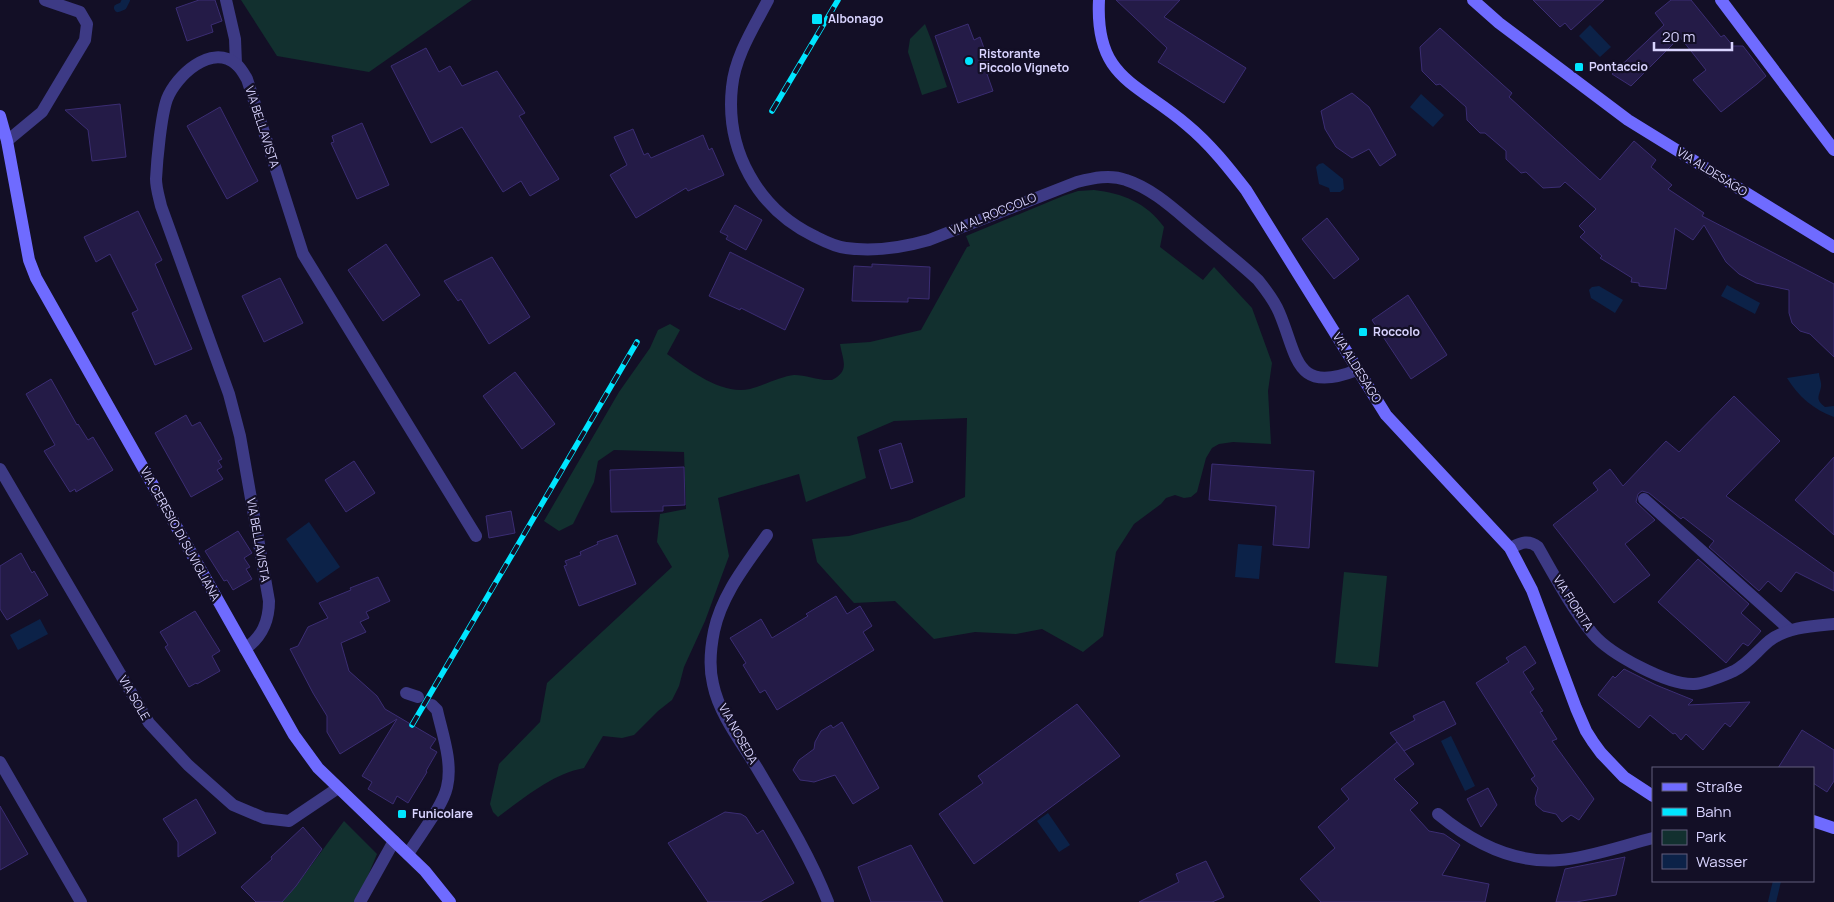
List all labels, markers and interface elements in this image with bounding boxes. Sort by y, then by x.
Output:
place label: Albonago [828,10,883,27]
marker: Albonago [810,12,824,26]
scale bar [1654,20,1732,52]
text: 20 m [1662,26,1695,47]
place label: Ristorante Piccolo Vigneto [979,45,1069,76]
marker: Ristorante Piccolo Vigneto [963,55,975,67]
place label: Pontaccio [1589,58,1648,75]
marker: Pontaccio [1573,61,1585,73]
street label: VIA BELLAVISTA [241,84,284,170]
street label: VIA ALDESAGO [1674,143,1751,200]
street label: VIA AL ROCCOLO [947,188,1039,239]
place label: Roccolo [1373,323,1420,340]
marker: Roccolo [1357,326,1369,338]
street label: VIA ALDESAGO [1329,329,1386,407]
street label: VIA CERESIO DI SUVIGLIANA [136,464,225,604]
street label: VIA BELLAVISTA [243,496,274,584]
street label: VIA FIORITA [1549,572,1598,634]
street label: VIA SOLE [115,672,154,723]
street label: VIA NOSEDA [715,701,762,767]
legend [1652,767,1814,882]
text: Straße [1696,776,1743,797]
text: Bahn [1696,801,1731,822]
place label: Funicolare [412,805,473,822]
marker: Funicolare [396,808,408,820]
text: Park [1696,826,1726,847]
text: Wasser [1696,851,1748,872]

